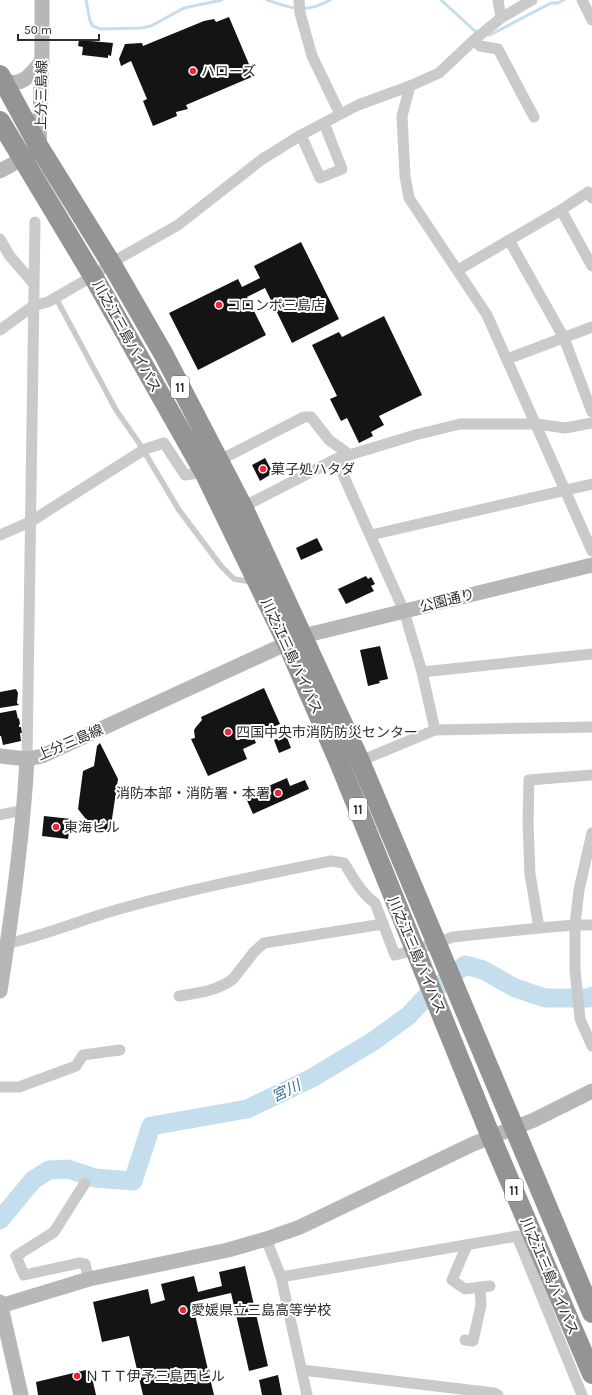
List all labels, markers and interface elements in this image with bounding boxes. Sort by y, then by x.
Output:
scale bar [18,16,99,42]
text: 50 m [24,23,52,37]
street label: 上分三島線 [32,60,51,130]
place label: ハローズ [201,63,256,80]
marker: ハローズ [188,66,198,76]
street label: 川之江三島バイパス [89,277,164,395]
place label: コロンボ三島店 [227,297,325,314]
marker: コロンボ三島店 [214,300,224,310]
road number: 11 [171,376,189,398]
place label: 菓子処ハタダ [271,461,355,478]
marker: 菓子処ハタダ [258,464,268,474]
street label: 公園通り [418,585,476,616]
street label: 川之江三島バイパス [257,596,326,717]
street label: 上分三島線 [35,721,106,764]
place label: 四国中央市消防防災センター [236,724,418,741]
marker: 四国中央市消防防災センター [223,727,233,737]
place label: 消防本部・消防署・本署 [116,785,270,802]
marker: 消防本部・消防署・本署 [273,788,283,798]
road number: 11 [349,798,367,820]
place label: 東海ビル [64,819,120,836]
marker: 東海ビル [51,822,61,832]
street label: 川之江三島バイパス [384,894,449,1016]
water label: 宮川 [269,1075,305,1106]
road number: 11 [505,1179,523,1201]
street label: 川之江三島バイパス [517,1215,582,1337]
place label: 愛媛県立三島高等学校 [191,1302,331,1319]
marker: 愛媛県立三島高等学校 [178,1305,188,1315]
place label: ＮＴＴ伊予三島西ビル [85,1368,225,1385]
marker: ＮＴＴ伊予三島西ビル [72,1371,82,1381]

